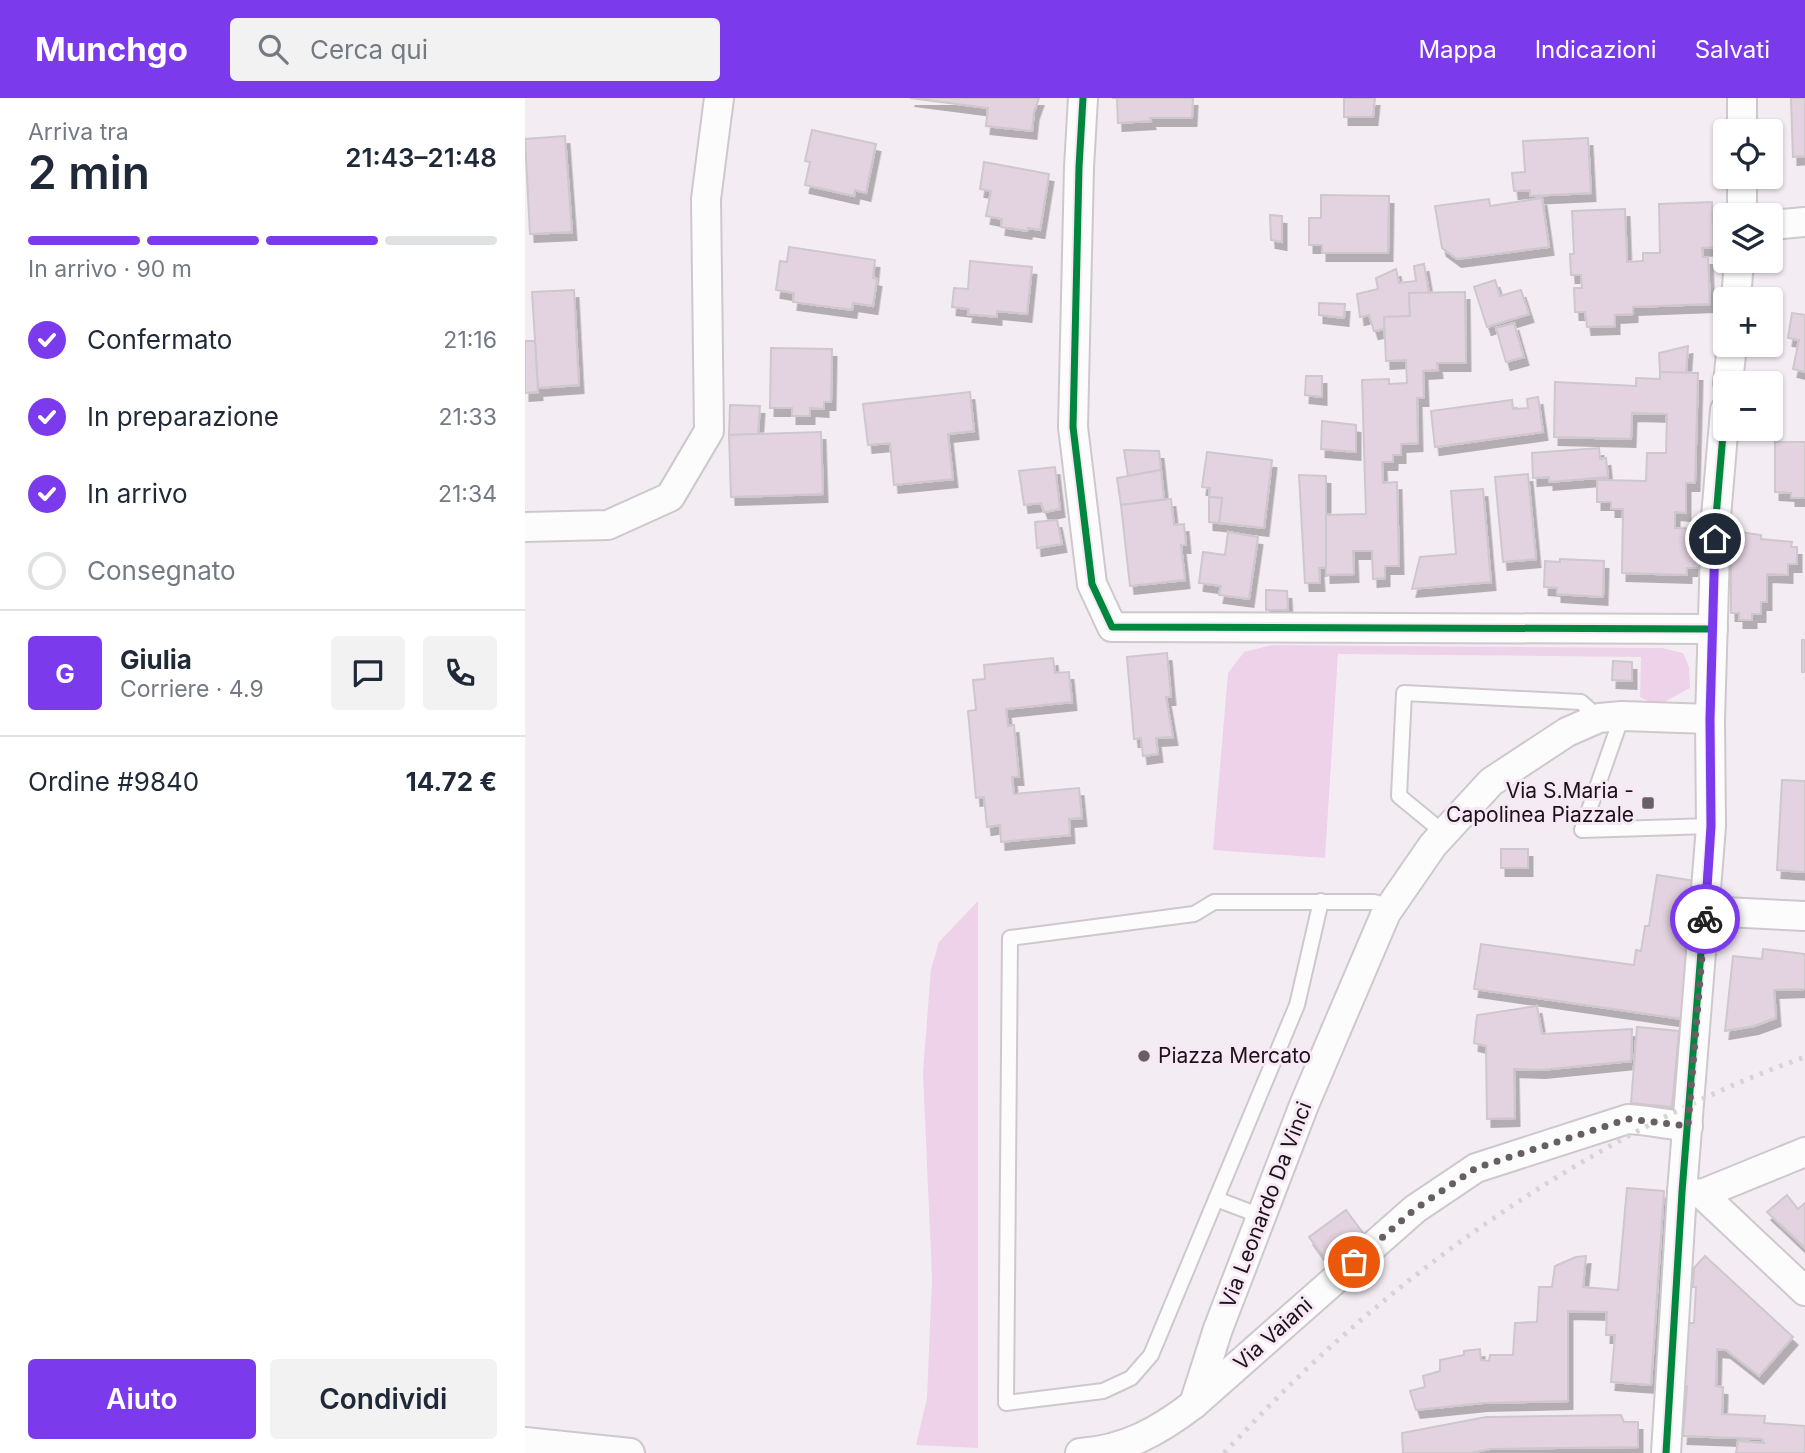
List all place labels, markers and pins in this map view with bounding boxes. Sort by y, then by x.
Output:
pin [1685,509,1745,569]
place label: Via S.Maria - Capolinea Piazzale [1446,778,1634,827]
marker: Via S.Maria - Capolinea Piazzale [1640,795,1656,811]
place label: Piazza Mercato [1158,1043,1311,1068]
marker: Piazza Mercato [1136,1048,1152,1064]
pin [1324,1232,1384,1292]

